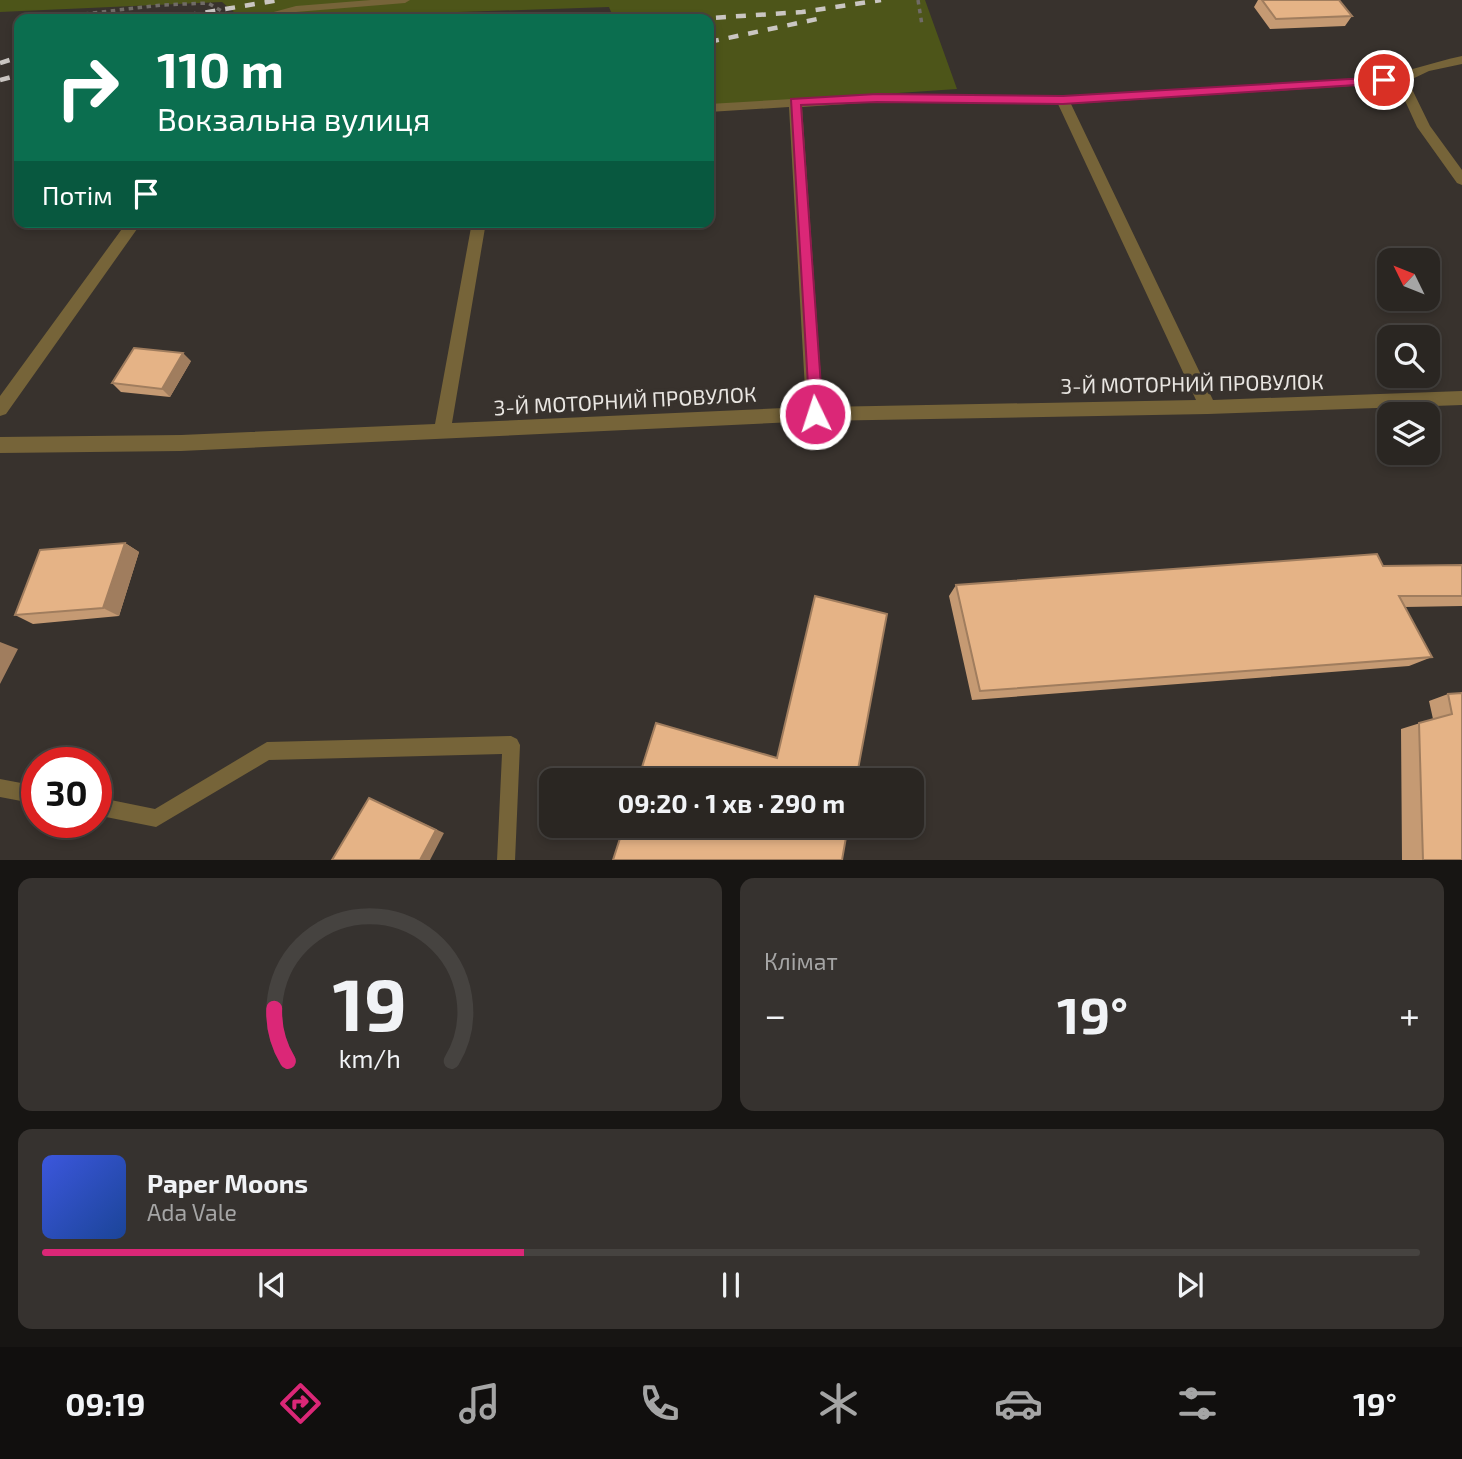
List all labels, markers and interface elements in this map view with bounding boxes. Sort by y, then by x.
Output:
text: 110 m [157,39,284,98]
icon: right [42,42,133,133]
pin [1354,50,1414,110]
icon: arrive [1365,61,1403,99]
text: Вокзальна вулиця [157,99,430,137]
icon: arrive [127,175,165,213]
text: Потім [42,179,113,210]
north arrow [1377,248,1440,312]
map controls [1377,248,1440,465]
button: search [1377,325,1440,388]
street label: 3-Й МОТОРНИЙ ПРОВУЛОК [1060,368,1324,398]
position arrow [778,377,852,451]
street label: 3-Й МОТОРНИЙ ПРОВУЛОК [493,381,757,419]
button: layers [1377,402,1440,465]
speed limit sign: 30 [21,747,112,838]
text: 09:20 · 1 хв · 290 m [618,787,845,818]
text: Клімат [764,947,838,975]
text: 19 [333,958,407,1046]
text: 19° [1057,982,1128,1044]
text: − [764,991,786,1037]
text: + [1399,991,1420,1037]
text: km/h [339,1042,401,1072]
text: Paper Moons [147,1167,308,1198]
text: Ada Vale [147,1198,237,1226]
icon: previous [253,1266,291,1304]
icon: pause [712,1266,750,1304]
icon: next [1171,1266,1209,1304]
icon: directions [276,1379,325,1428]
icon: music [455,1379,504,1428]
icon: phone [635,1379,684,1428]
icon: climate [814,1379,863,1428]
icon: car [994,1379,1043,1428]
icon: filters [1173,1379,1222,1428]
text: 09:19 [65,1384,145,1422]
text: 19° [1353,1384,1397,1422]

